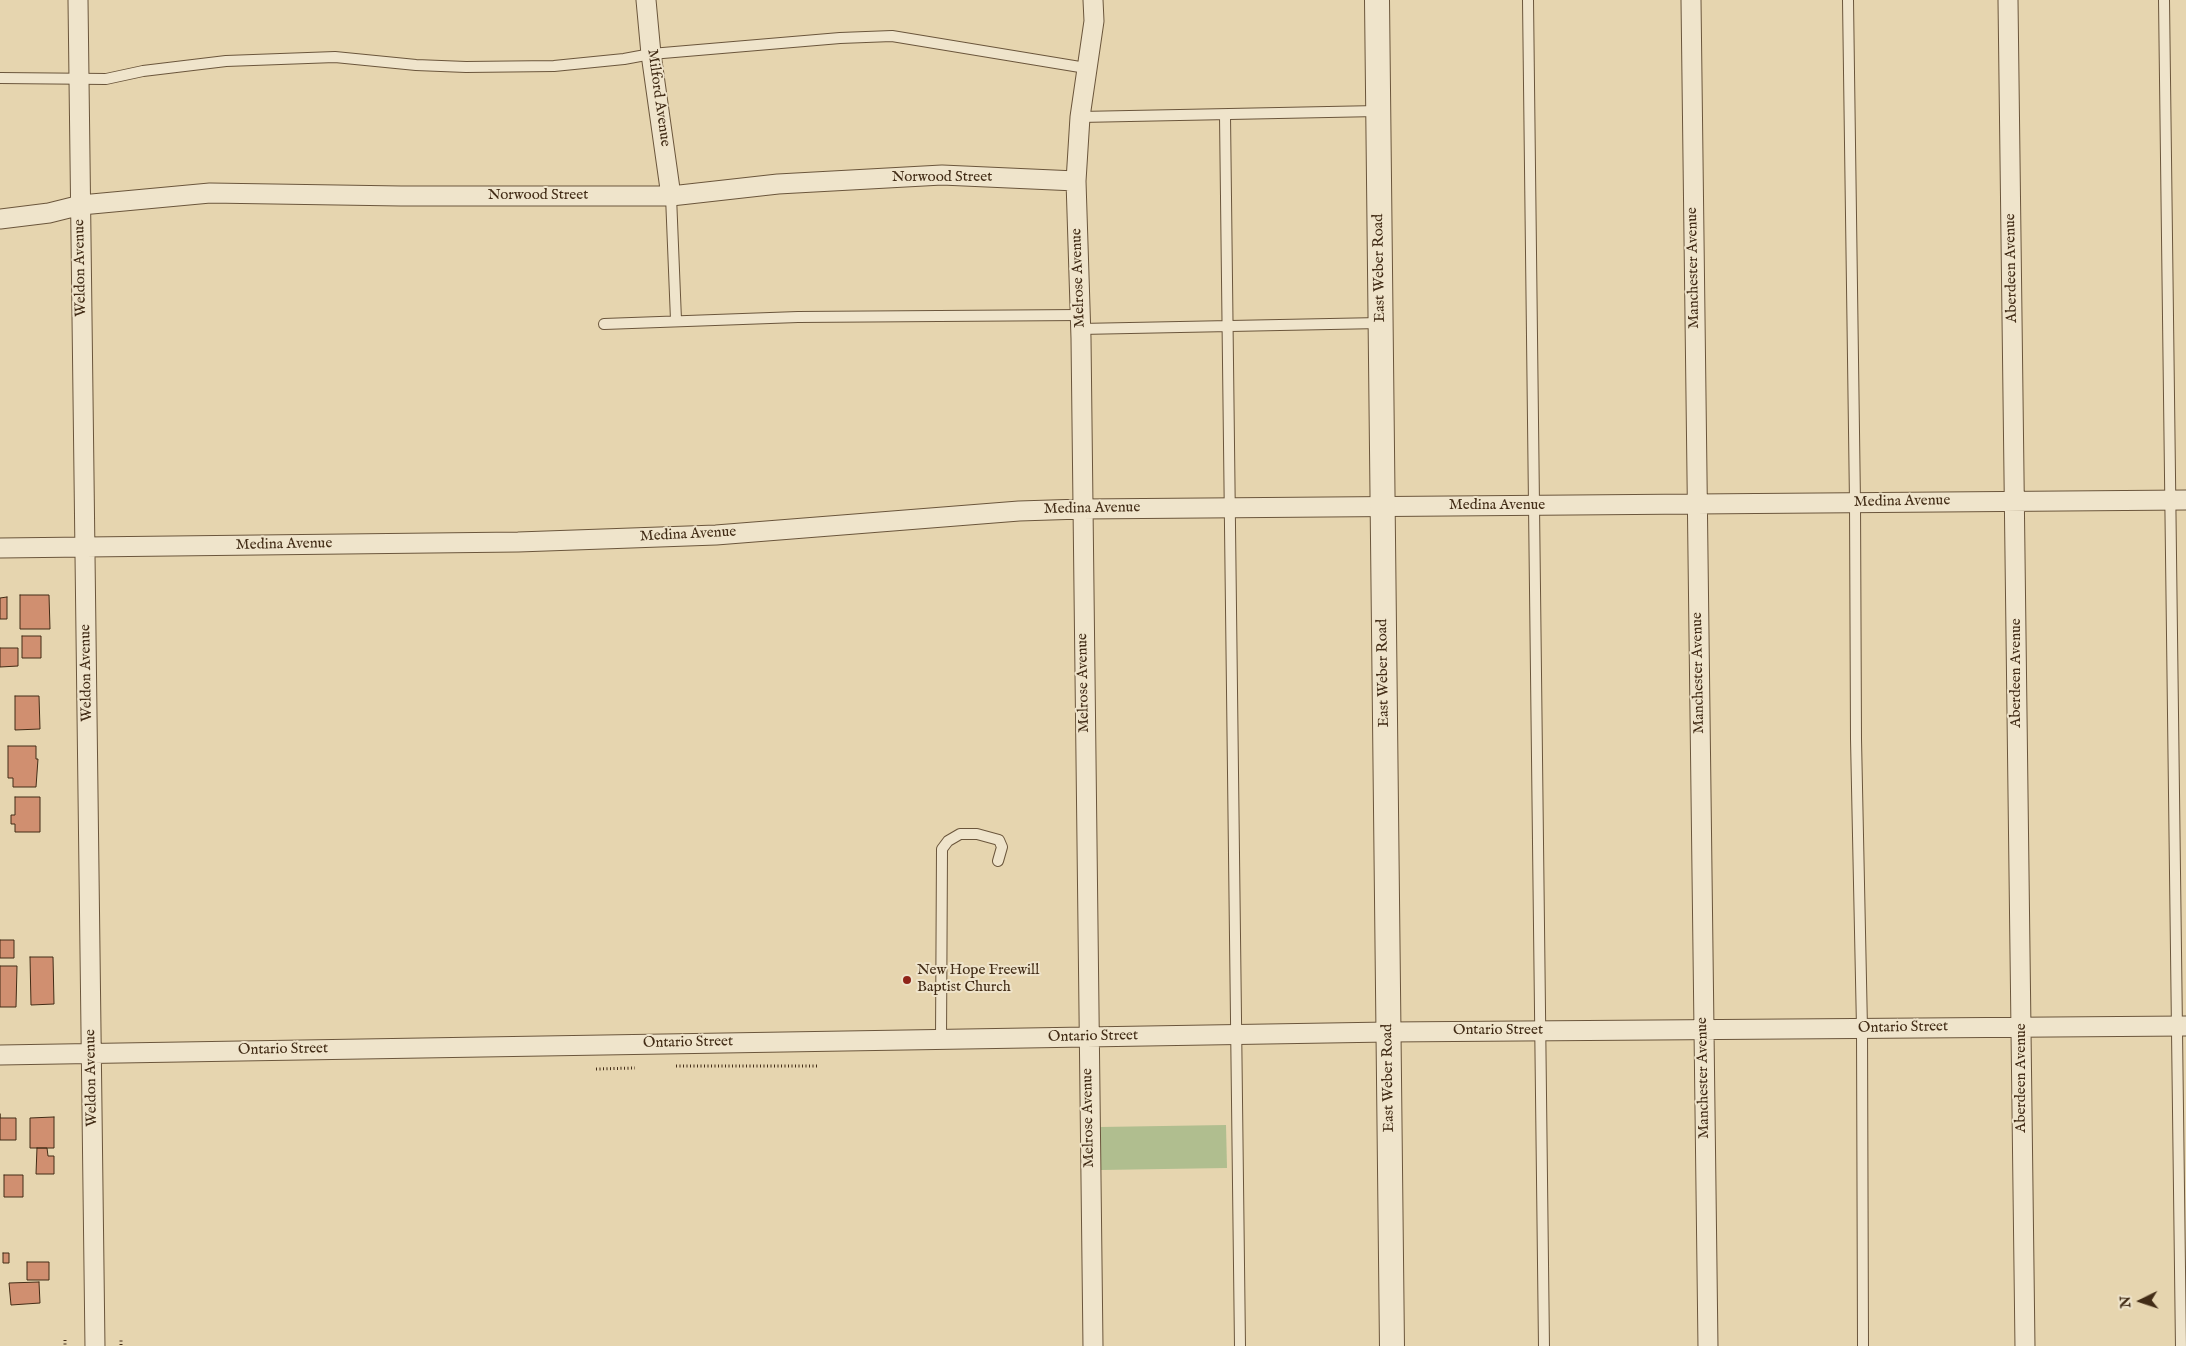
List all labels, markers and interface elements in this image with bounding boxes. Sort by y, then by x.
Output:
street label: Milford Avenue [642,48,674,148]
street label: Norwood Street [892,169,992,187]
street label: Norwood Street [488,187,588,205]
street label: Manchester Avenue [1684,207,1704,329]
street label: Aberdeen Avenue [2002,213,2022,323]
street label: East Weber Road [1370,214,1390,322]
street label: Weldon Avenue [71,219,91,317]
street label: Melrose Avenue [1068,228,1090,328]
street label: Medina Avenue [1854,492,1950,512]
street label: Medina Avenue [1449,497,1545,515]
street label: Medina Avenue [1044,499,1140,519]
street label: Medina Avenue [639,523,737,547]
street label: Medina Avenue [236,535,332,555]
street label: Manchester Avenue [1689,612,1709,734]
street label: Aberdeen Avenue [2008,618,2026,728]
street label: East Weber Road [1374,619,1394,727]
street label: Weldon Avenue [77,624,97,722]
street label: Melrose Avenue [1074,633,1094,733]
place label: New Hope Freewill Baptist Church [917,962,1039,997]
marker: New Hope Freewill Baptist Church [901,974,913,986]
street label: Manchester Avenue [1694,1017,1714,1139]
street label: Ontario Street [1858,1018,1948,1038]
street label: Ontario Street [1453,1022,1543,1040]
street label: Aberdeen Avenue [2013,1023,2031,1133]
street label: East Weber Road [1379,1024,1399,1132]
street label: Ontario Street [1048,1027,1138,1047]
street label: Weldon Avenue [82,1029,102,1127]
street label: Ontario Street [643,1033,733,1053]
street label: Ontario Street [238,1040,328,1060]
street label: Melrose Avenue [1079,1068,1099,1168]
north arrow [2116,1276,2166,1326]
text: N [2117,1295,2135,1309]

